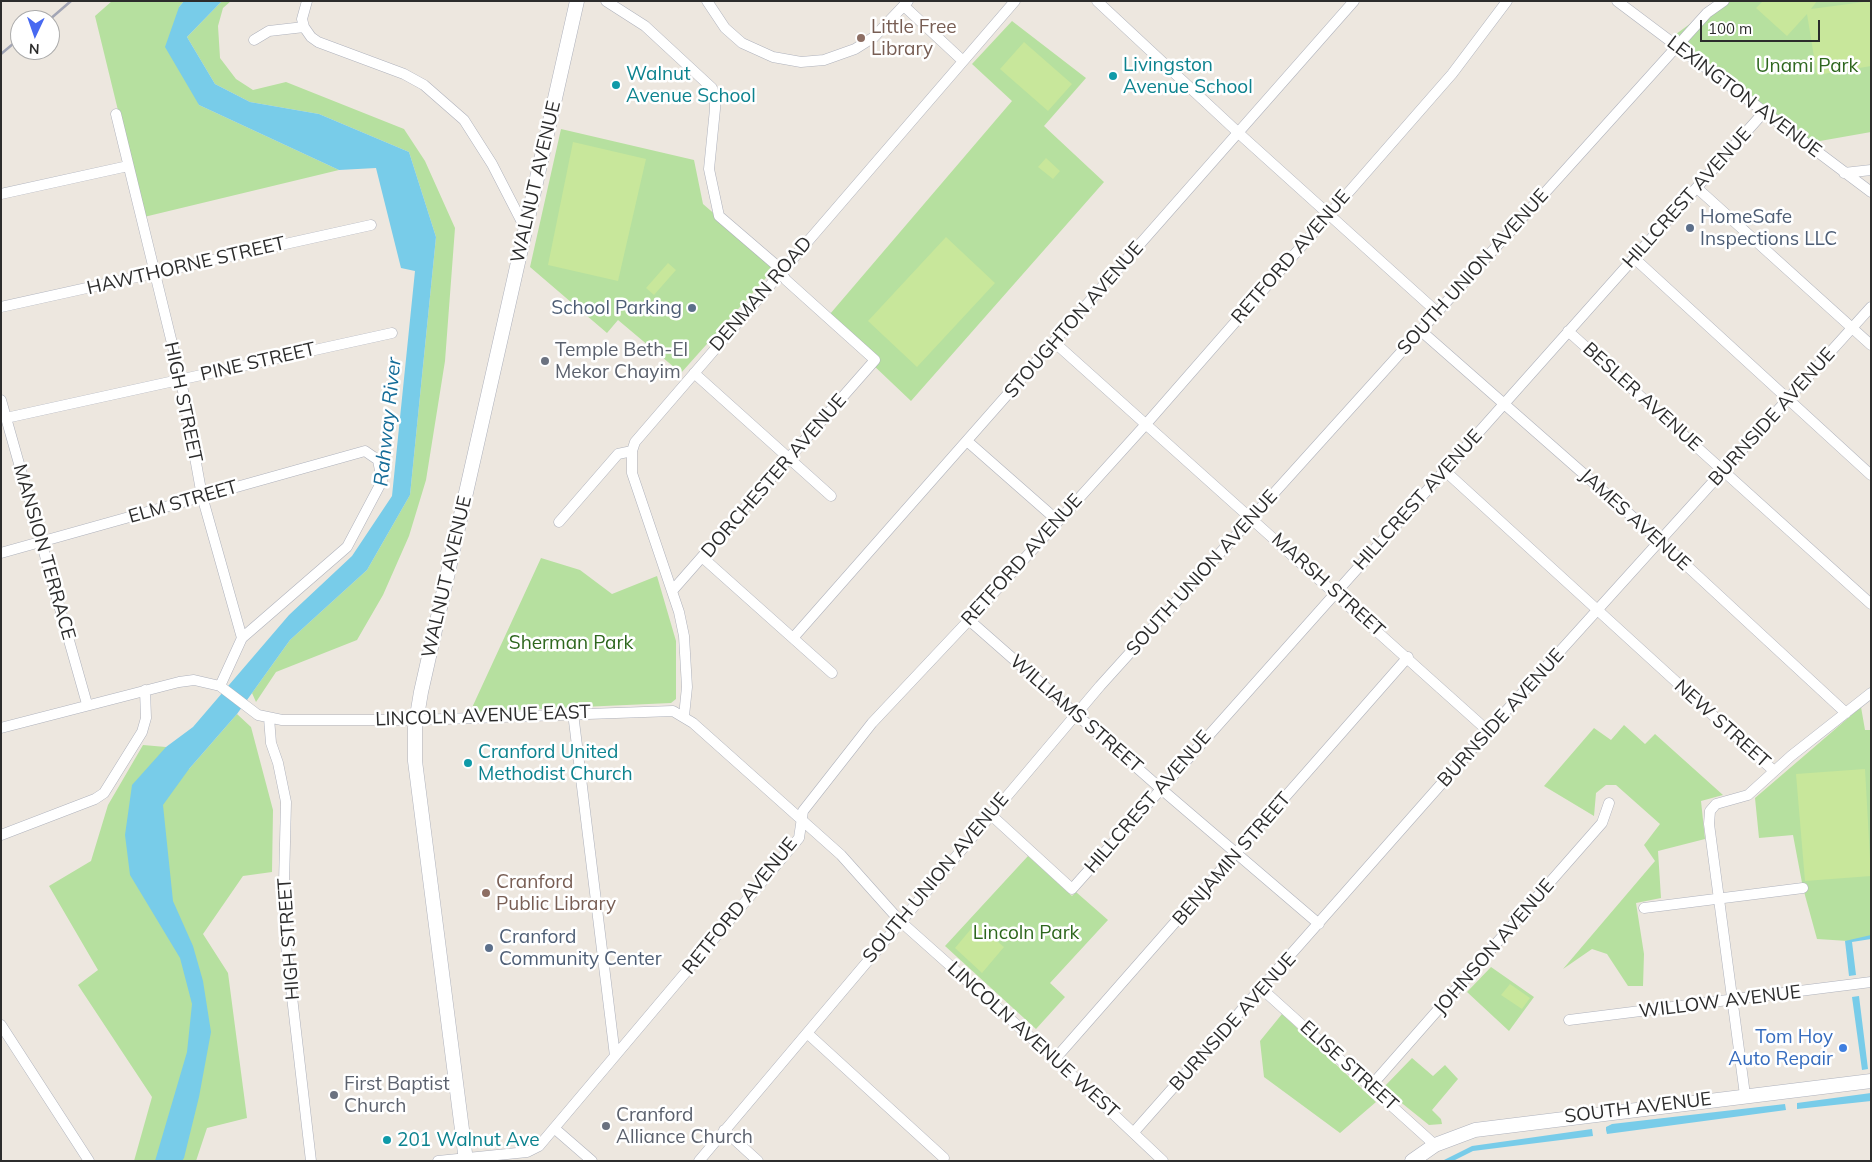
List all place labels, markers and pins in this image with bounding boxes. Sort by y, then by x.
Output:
place label: Little Free Library [871,16,957,60]
marker: Little Free Library [855,32,867,44]
place label: Livingston Avenue School [1123,54,1253,98]
place label: Walnut Avenue School [626,63,756,107]
marker: Livingston Avenue School [1107,70,1119,82]
marker: Walnut Avenue School [610,79,622,91]
place label: HomeSafe Inspections LLC [1700,206,1837,250]
marker: HomeSafe Inspections LLC [1684,222,1696,234]
place label: School Parking [551,297,682,319]
marker: School Parking [686,302,698,314]
place label: Temple Beth-El Mekor Chayim [555,339,688,383]
marker: Temple Beth-El Mekor Chayim [539,355,551,367]
place label: Cranford United Methodist Church [478,741,633,785]
marker: Cranford United Methodist Church [462,757,474,769]
place label: Cranford Public Library [496,871,616,915]
marker: Cranford Public Library [480,887,492,899]
place label: Cranford Community Center [499,926,662,970]
marker: Cranford Community Center [483,942,495,954]
place label: Tom Hoy Auto Repair [1728,1026,1833,1070]
marker: Tom Hoy Auto Repair [1837,1042,1849,1054]
place label: First Baptist Church [344,1073,450,1117]
marker: First Baptist Church [328,1089,340,1101]
place label: Cranford Alliance Church [616,1104,753,1148]
marker: Cranford Alliance Church [600,1120,612,1132]
place label: 201 Walnut Ave [397,1129,540,1151]
marker: 201 Walnut Ave [381,1134,393,1146]

